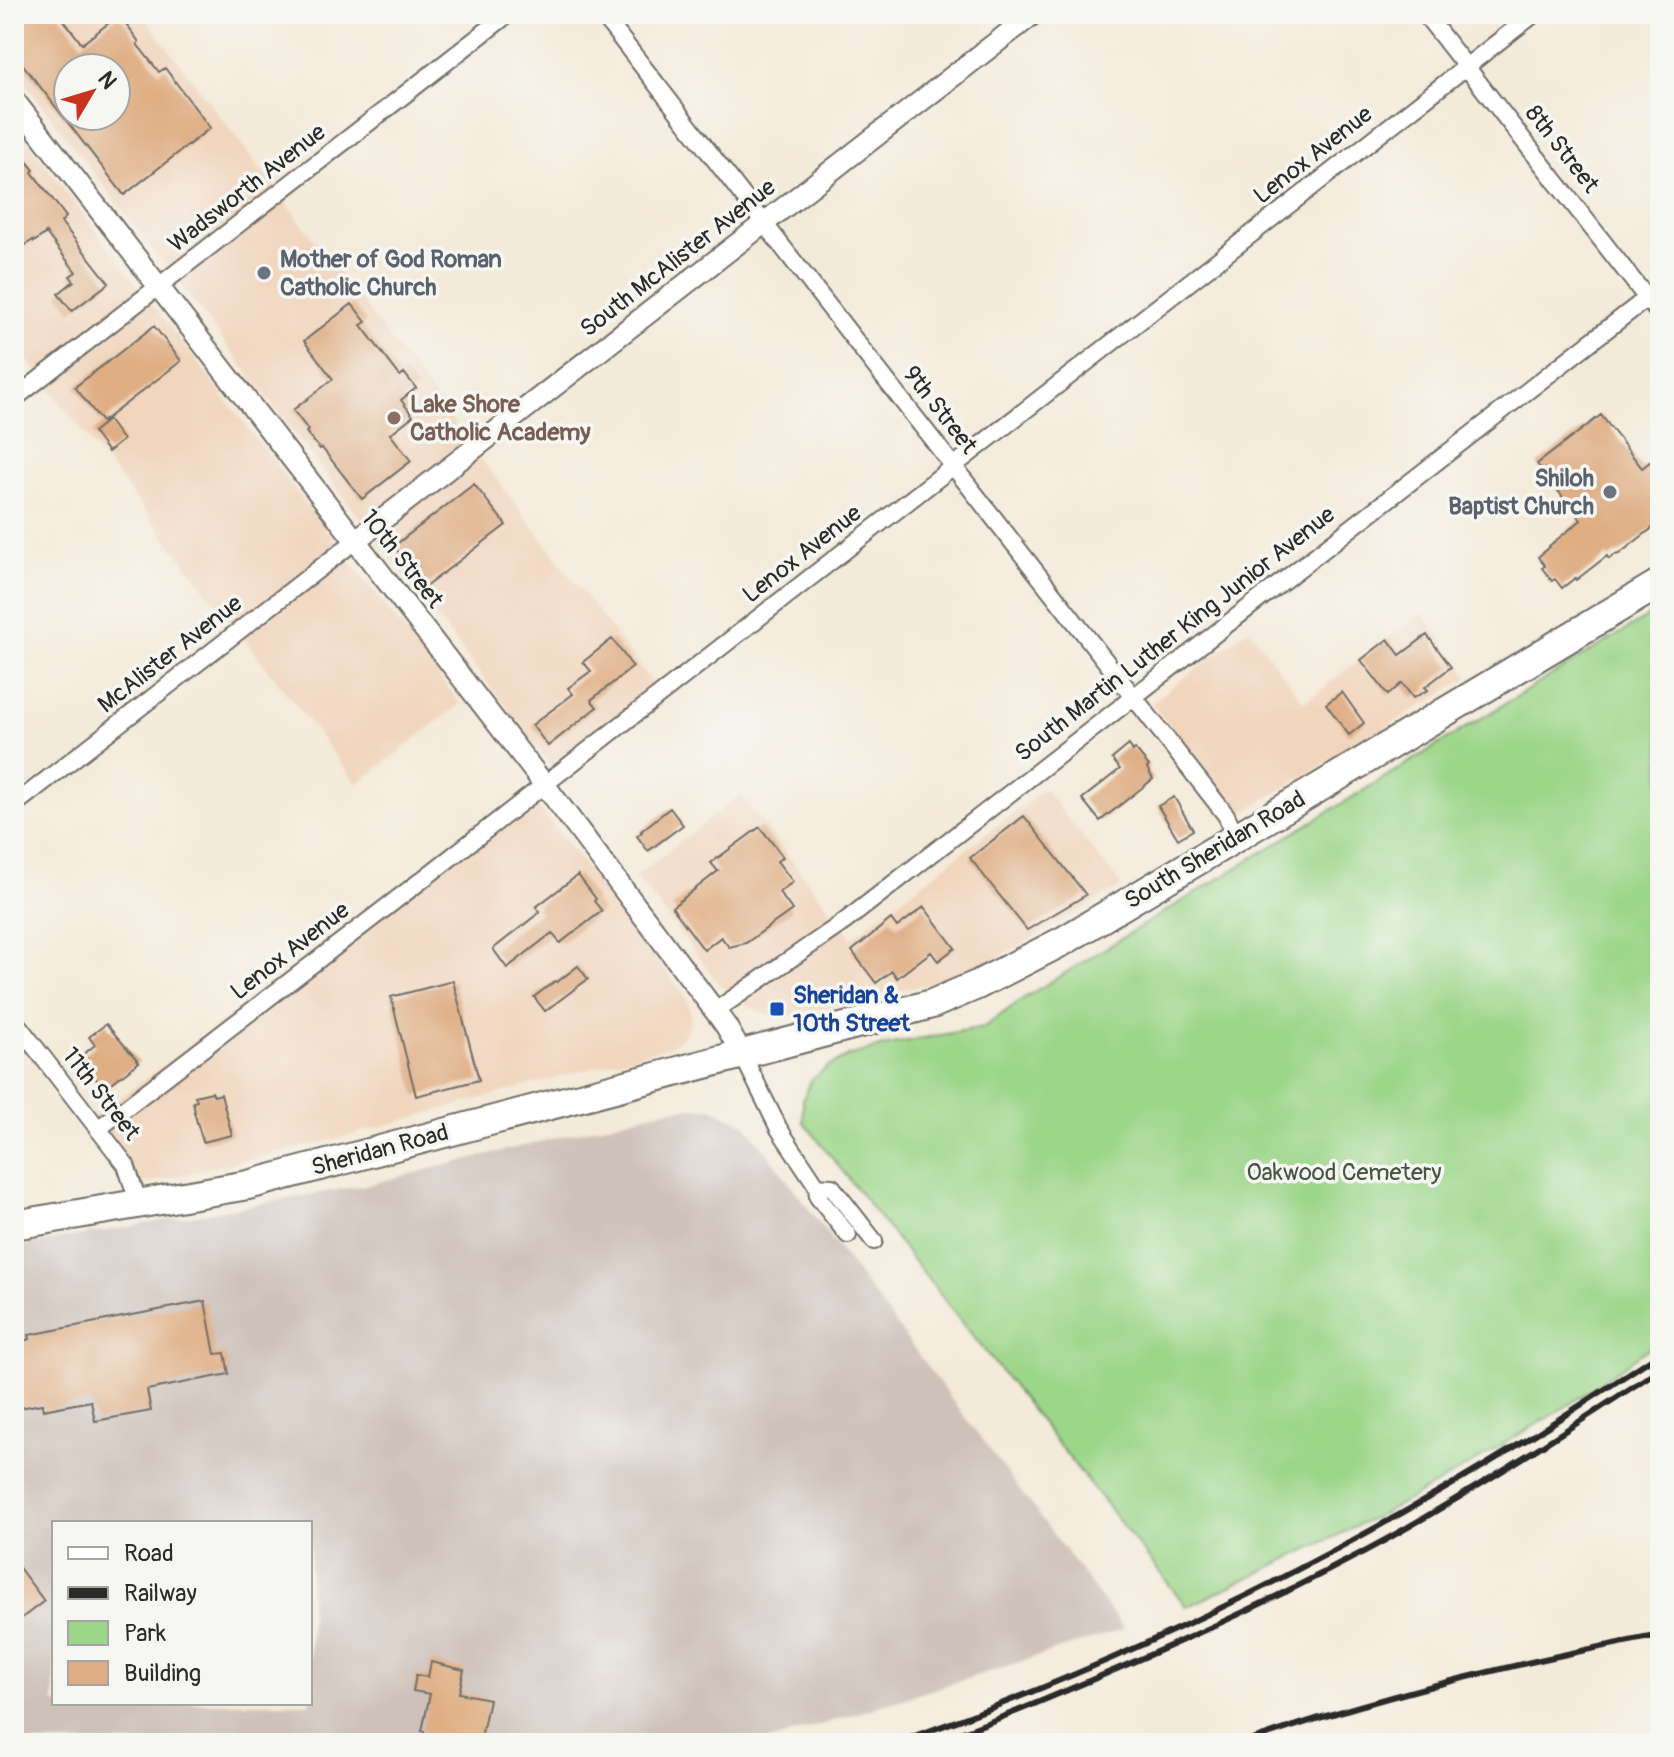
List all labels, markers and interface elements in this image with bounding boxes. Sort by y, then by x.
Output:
north arrow [52,52,132,132]
text: N [91,66,123,95]
street label: 8th Street [1519,99,1605,199]
street label: Lenox Avenue [1248,100,1378,210]
street label: Wadsworth Avenue [163,117,332,258]
street label: South McAlister Avenue [575,173,782,343]
place label: Mother of God Roman Catholic Church [280,245,502,302]
marker: Mother of God Roman Catholic Church [255,264,273,282]
street label: 9th Street [897,360,984,460]
place label: Lake Shore Catholic Academy [410,390,591,447]
marker: Lake Shore Catholic Academy [385,409,403,427]
place label: Shiloh Baptist Church [1448,464,1594,521]
marker: Shiloh Baptist Church [1601,483,1619,501]
street label: Lenox Avenue [737,499,867,609]
street label: South Martin Luther King Junior Avenue [1009,500,1341,768]
street label: 10th Street [355,504,450,614]
street label: McAlister Avenue [92,589,248,719]
street label: South Sheridan Road [1119,785,1311,915]
street label: Lenox Avenue [225,896,355,1006]
place label: Sheridan & 10th Street [793,981,911,1038]
marker: Sheridan & 10th Street [768,1000,786,1018]
street label: 11th Street [56,1042,146,1147]
street label: Sheridan Road [308,1118,452,1182]
park label: Oakwood Cemetery [1246,1158,1442,1187]
legend [52,1521,312,1705]
text: Road [124,1539,174,1568]
text: Railway [124,1579,197,1608]
text: Park [124,1619,166,1648]
text: Building [124,1659,201,1688]

